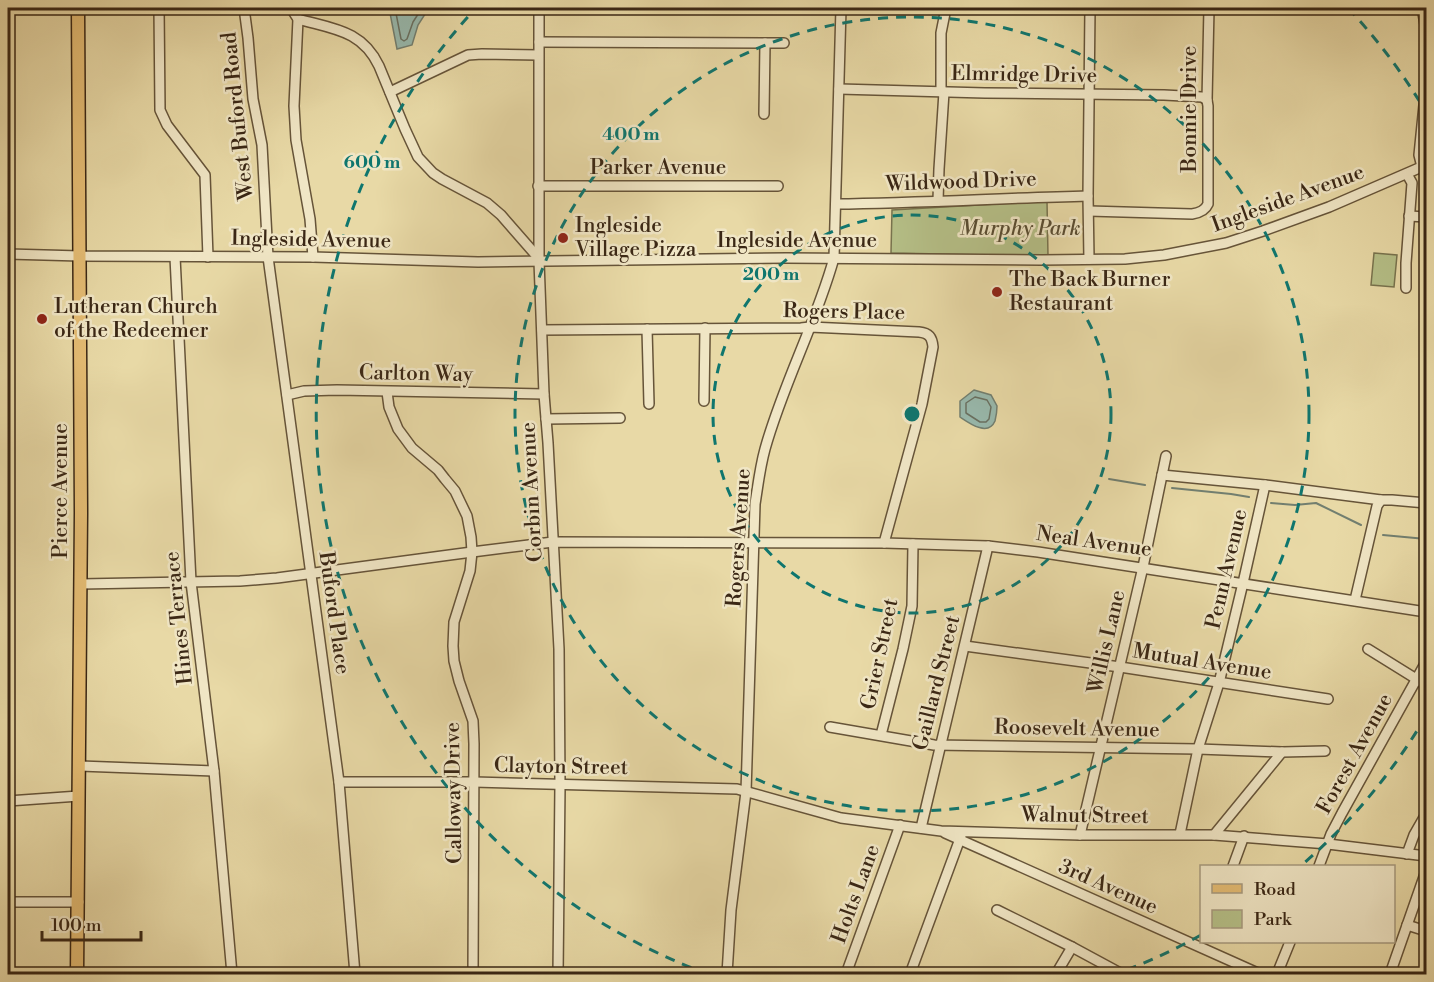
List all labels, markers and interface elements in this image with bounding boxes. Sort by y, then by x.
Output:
street label: West Buford Road [216,31,260,202]
street label: Bonnie Drive [1177,46,1203,173]
street label: Elmridge Drive [951,61,1097,89]
text: 400 m [602,123,660,146]
text: 600 m [344,151,401,174]
street label: Parker Avenue [590,155,726,181]
street label: Ingleside Avenue [1208,159,1368,239]
street label: Wildwood Drive [884,166,1037,198]
place label: Ingleside Village Pizza [574,213,697,263]
park label: Murphy Park [959,216,1081,242]
street label: Ingleside Avenue [231,226,391,254]
street label: Ingleside Avenue [717,228,877,254]
marker: Ingleside Village Pizza [556,231,570,245]
text: 200 m [743,263,800,286]
place label: The Back Burner Restaurant [1009,267,1170,317]
marker: The Back Burner Restaurant [990,285,1004,299]
place label: Lutheran Church of the Redeemer [54,294,218,344]
street label: Rogers Place [783,298,905,326]
marker: Lutheran Church of the Redeemer [35,312,49,326]
street label: Carlton Way [359,360,474,388]
centre of rings [902,404,922,424]
street label: Corbin Avenue [515,421,549,563]
street label: Pierce Avenue [48,423,74,559]
street label: Rogers Avenue [721,468,757,608]
street label: Penn Avenue [1201,507,1253,631]
street label: Neal Avenue [1035,521,1153,563]
street label: Buford Place [312,549,355,676]
street label: Hines Terrace [159,550,199,686]
street label: Willis Lane [1082,588,1132,697]
street label: Grier Street [856,596,905,712]
street label: Gaillard Street [908,612,966,753]
street label: Mutual Avenue [1131,638,1273,686]
street label: Forest Avenue [1311,689,1399,819]
street label: Roosevelt Avenue [994,715,1160,743]
street label: Calloway Drive [440,722,468,864]
street label: Clayton Street [494,753,629,781]
street label: Walnut Street [1020,802,1150,830]
street label: Holts Lane [826,841,886,947]
street label: 3rd Avenue [1054,854,1162,920]
legend [1200,865,1395,943]
text: Road [1254,878,1297,901]
scale bar [42,904,141,942]
text: Park [1254,908,1293,931]
text: 100 m [51,914,102,937]

